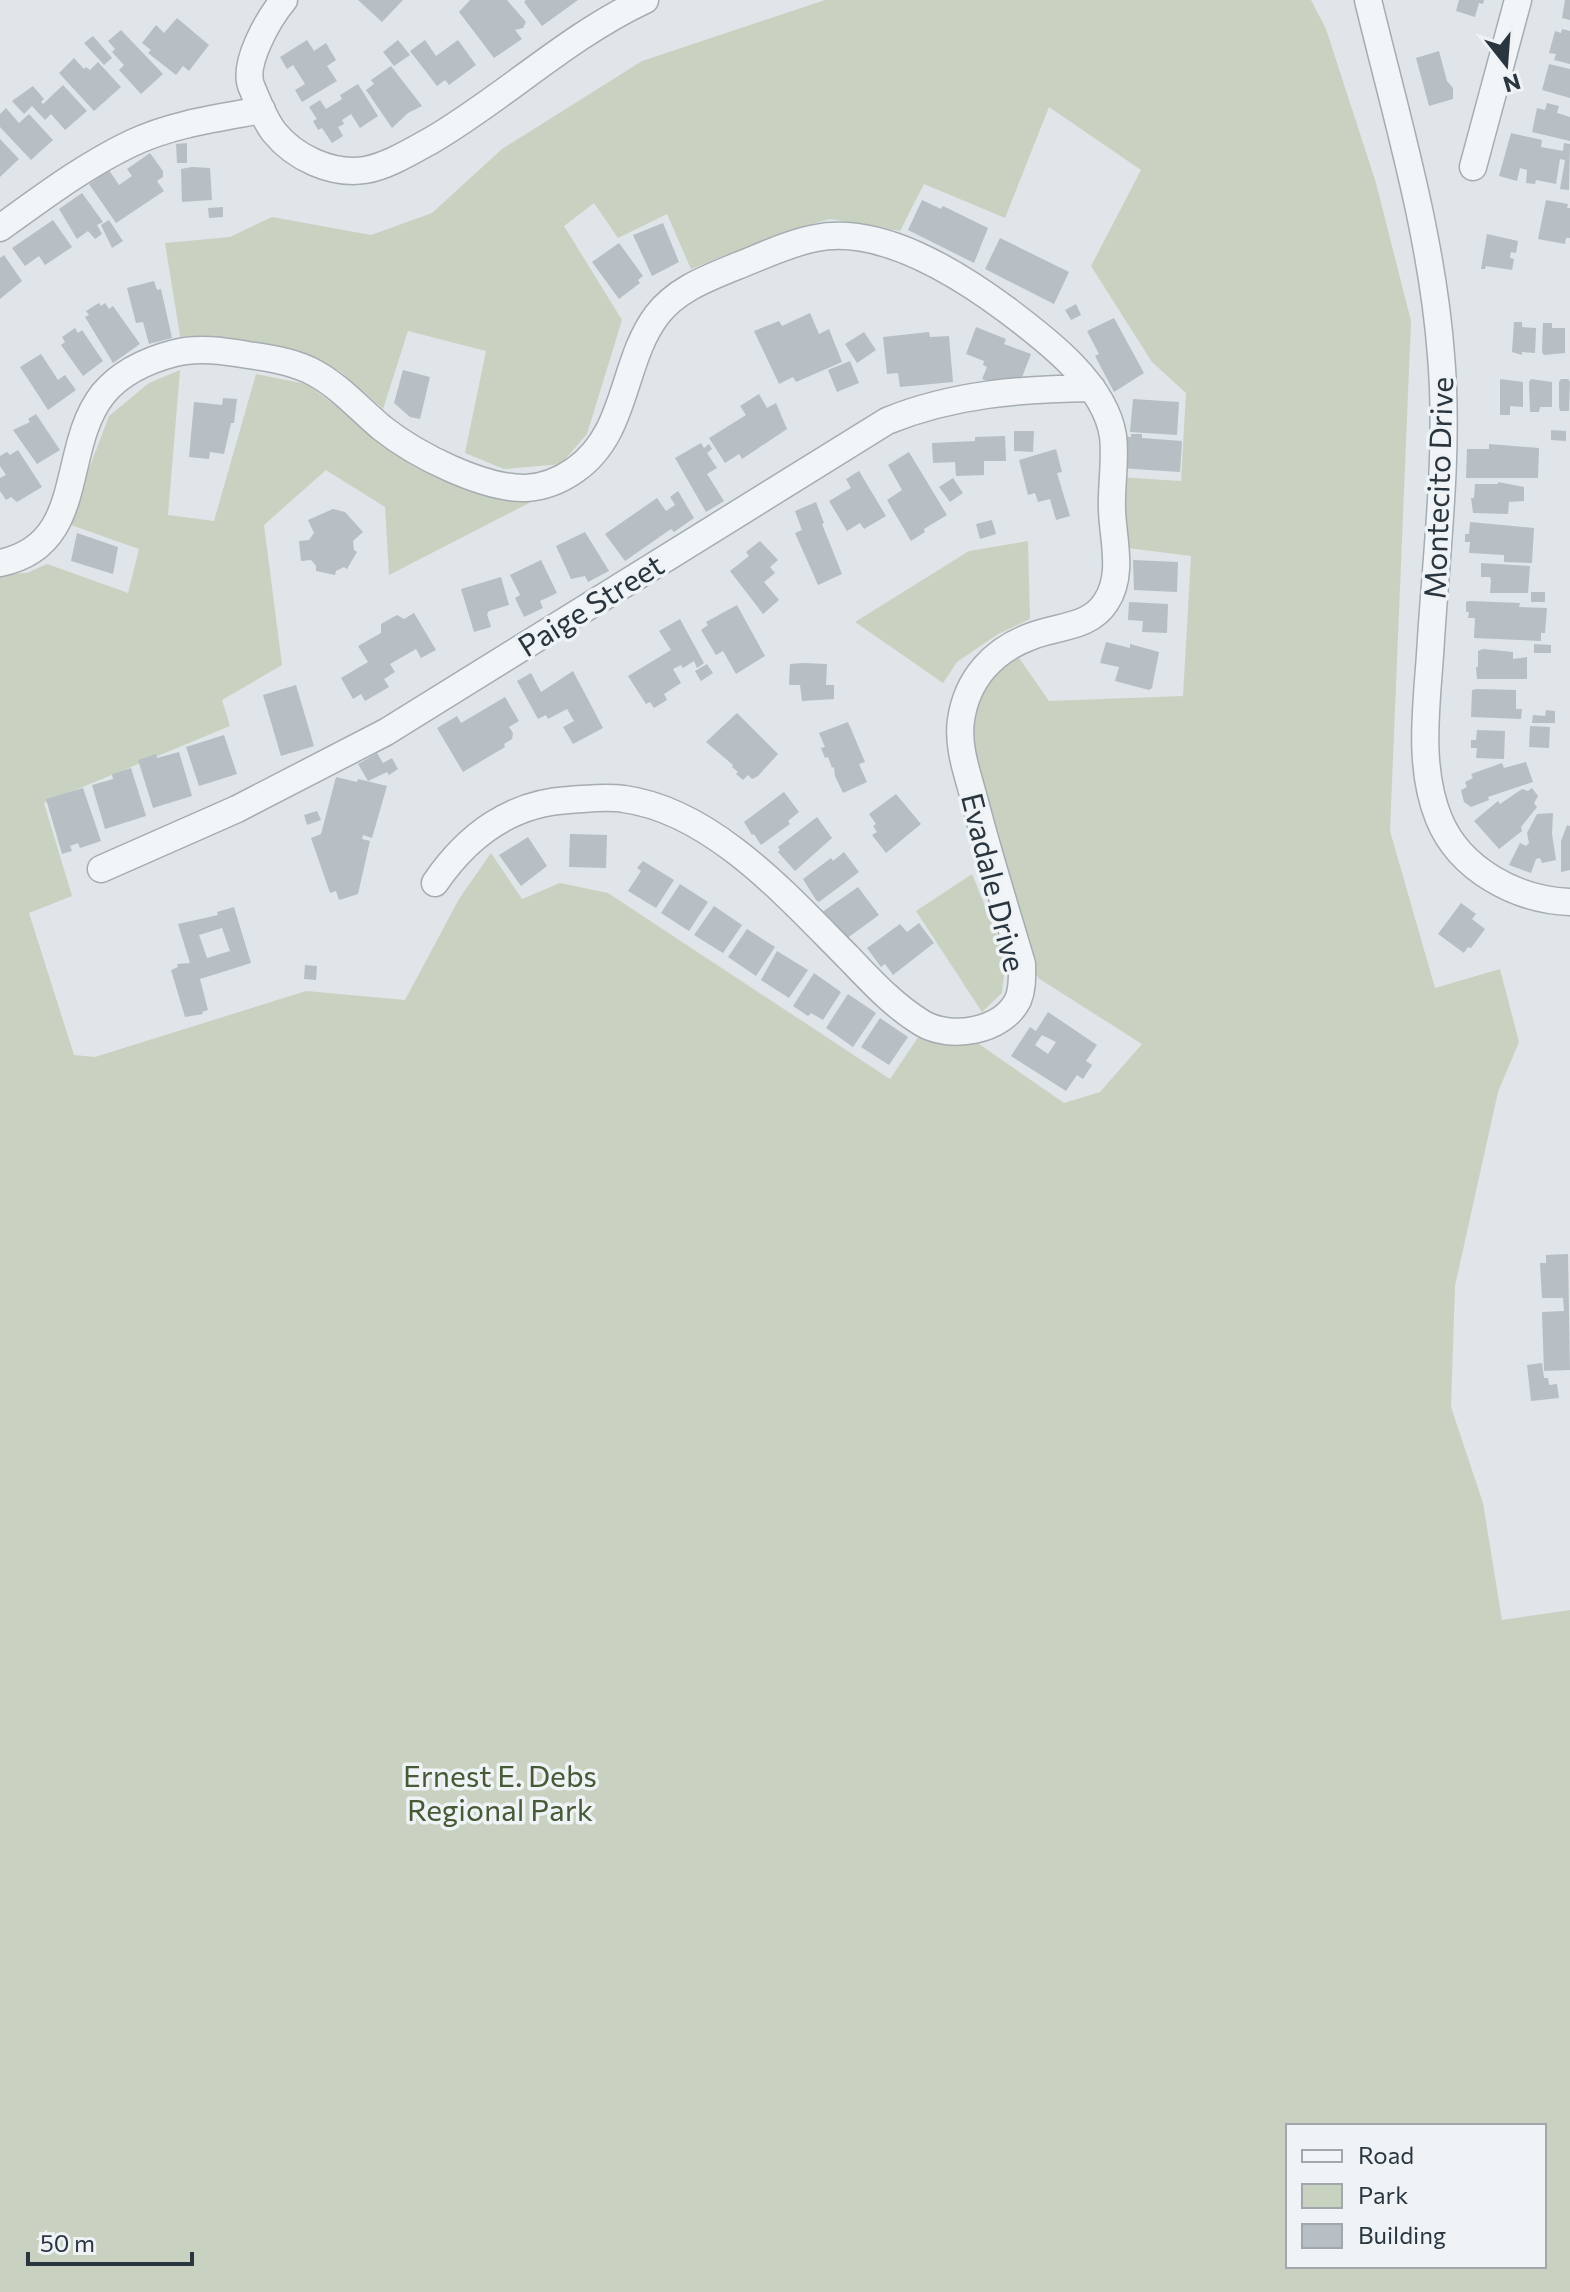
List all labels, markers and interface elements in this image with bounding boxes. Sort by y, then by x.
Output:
north arrow [1466,24,1546,104]
text: N [1500,68,1524,99]
street label: Montecito Drive [1415,376,1459,600]
street label: Paige Street [510,545,670,663]
street label: Evadale Drive [955,789,1035,975]
park label: Ernest E. Debs Regional Park [403,1756,597,1827]
legend [1286,2124,1546,2268]
text: Road [1358,2140,1414,2169]
text: Park [1358,2180,1408,2209]
scale bar [28,2216,192,2266]
text: Building [1358,2220,1446,2249]
text: 50 m [40,2228,95,2257]

